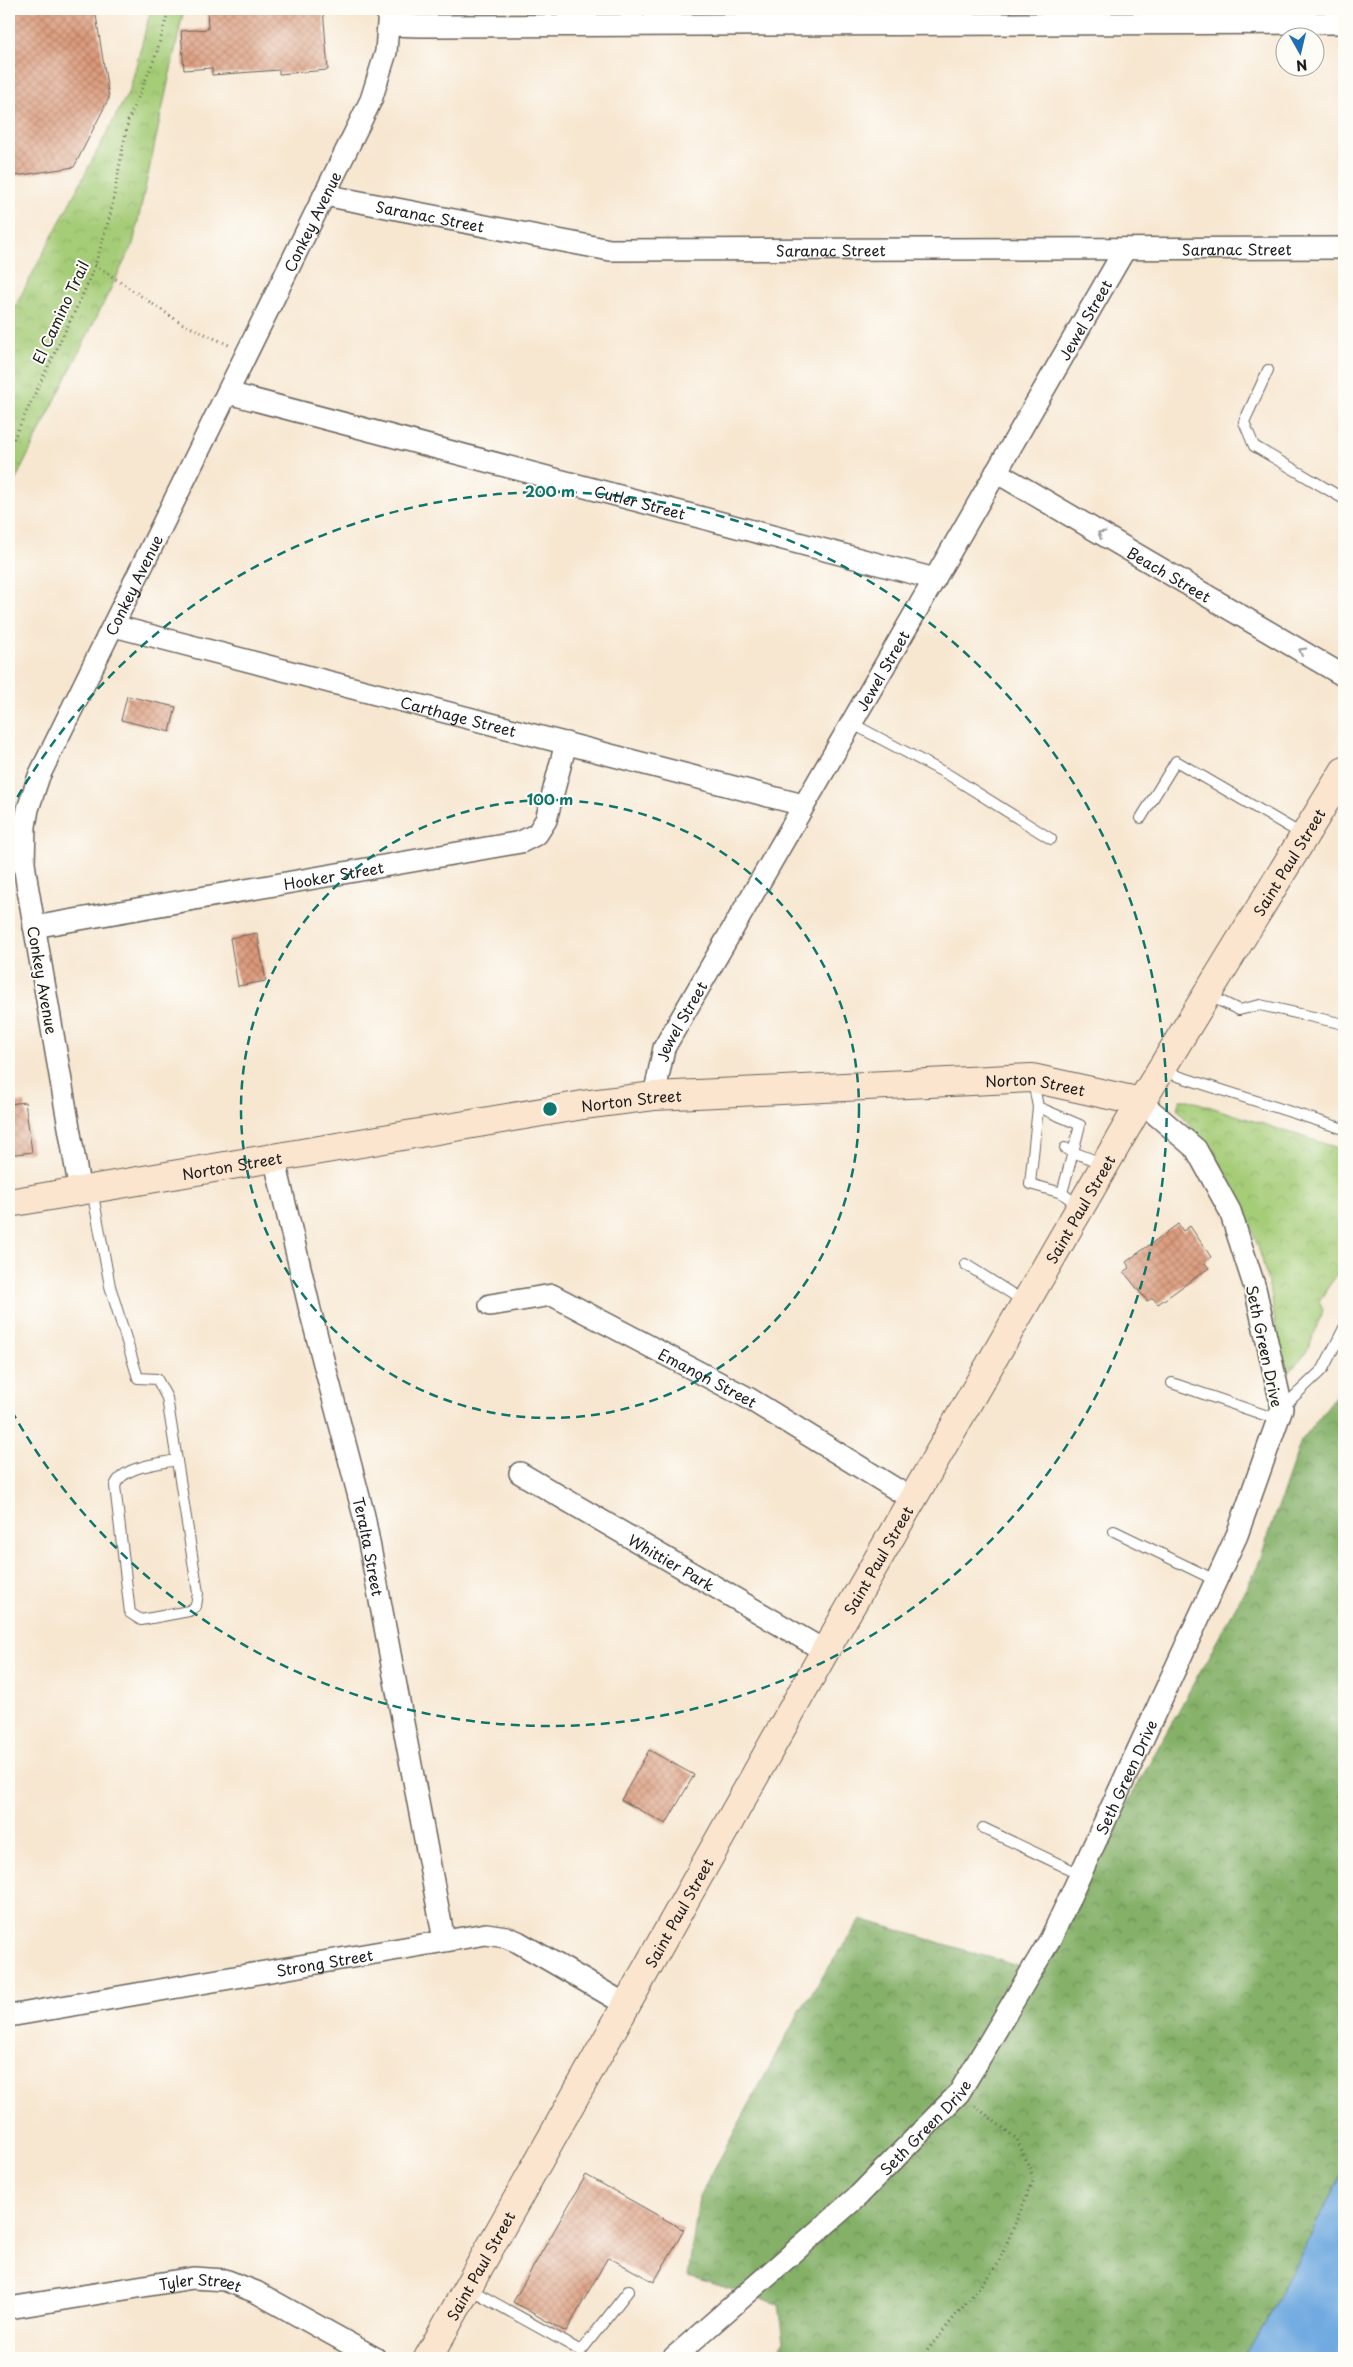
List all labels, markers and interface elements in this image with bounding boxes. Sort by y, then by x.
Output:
north arrow [1276,28,1326,78]
text: N [1295,54,1309,77]
street label: Conkey Avenue [277,167,346,275]
street label: Saranac Street [374,194,486,237]
street label: Saranac Street [1182,237,1292,260]
street label: Saranac Street [776,238,886,261]
street label: El Camino Trail [26,257,94,367]
street label: Jewel Street [1052,275,1117,364]
street label: Cutler Street [592,478,688,524]
text: 200 m [525,479,575,502]
street label: Conkey Avenue [98,530,167,639]
one-way arrow [1098,530,1107,540]
street label: Beach Street [1123,540,1216,607]
street label: Jewel Street [849,626,914,715]
one-way arrow [1299,647,1308,657]
street label: Carthage Street [398,689,519,742]
text: 100 m [527,787,573,810]
street label: Saint Paul Street [1246,804,1330,920]
street label: Hooker Street [282,855,385,895]
street label: Conkey Avenue [22,924,64,1036]
street label: Jewel Street [650,977,712,1064]
street label: Norton Street [985,1066,1087,1101]
street label: Norton Street [580,1083,682,1117]
centre of rings [541,1100,559,1118]
street label: Norton Street [180,1145,283,1185]
street label: Saint Paul Street [1039,1150,1120,1268]
street label: Seth Green Drive [1241,1283,1289,1409]
street label: Emanon Street [655,1342,762,1413]
street label: Teralta Street [348,1494,390,1598]
street label: Saint Paul Street [837,1501,918,1619]
street label: Whittier Park [625,1527,719,1596]
street label: Seth Green Drive [1089,1715,1162,1838]
street label: Saint Paul Street [638,1853,718,1971]
street label: Strong Street [274,1942,375,1981]
street label: Seth Green Drive [874,2075,976,2180]
street label: Saint Paul Street [440,2207,520,2325]
street label: Tyler Street [157,2267,245,2297]

